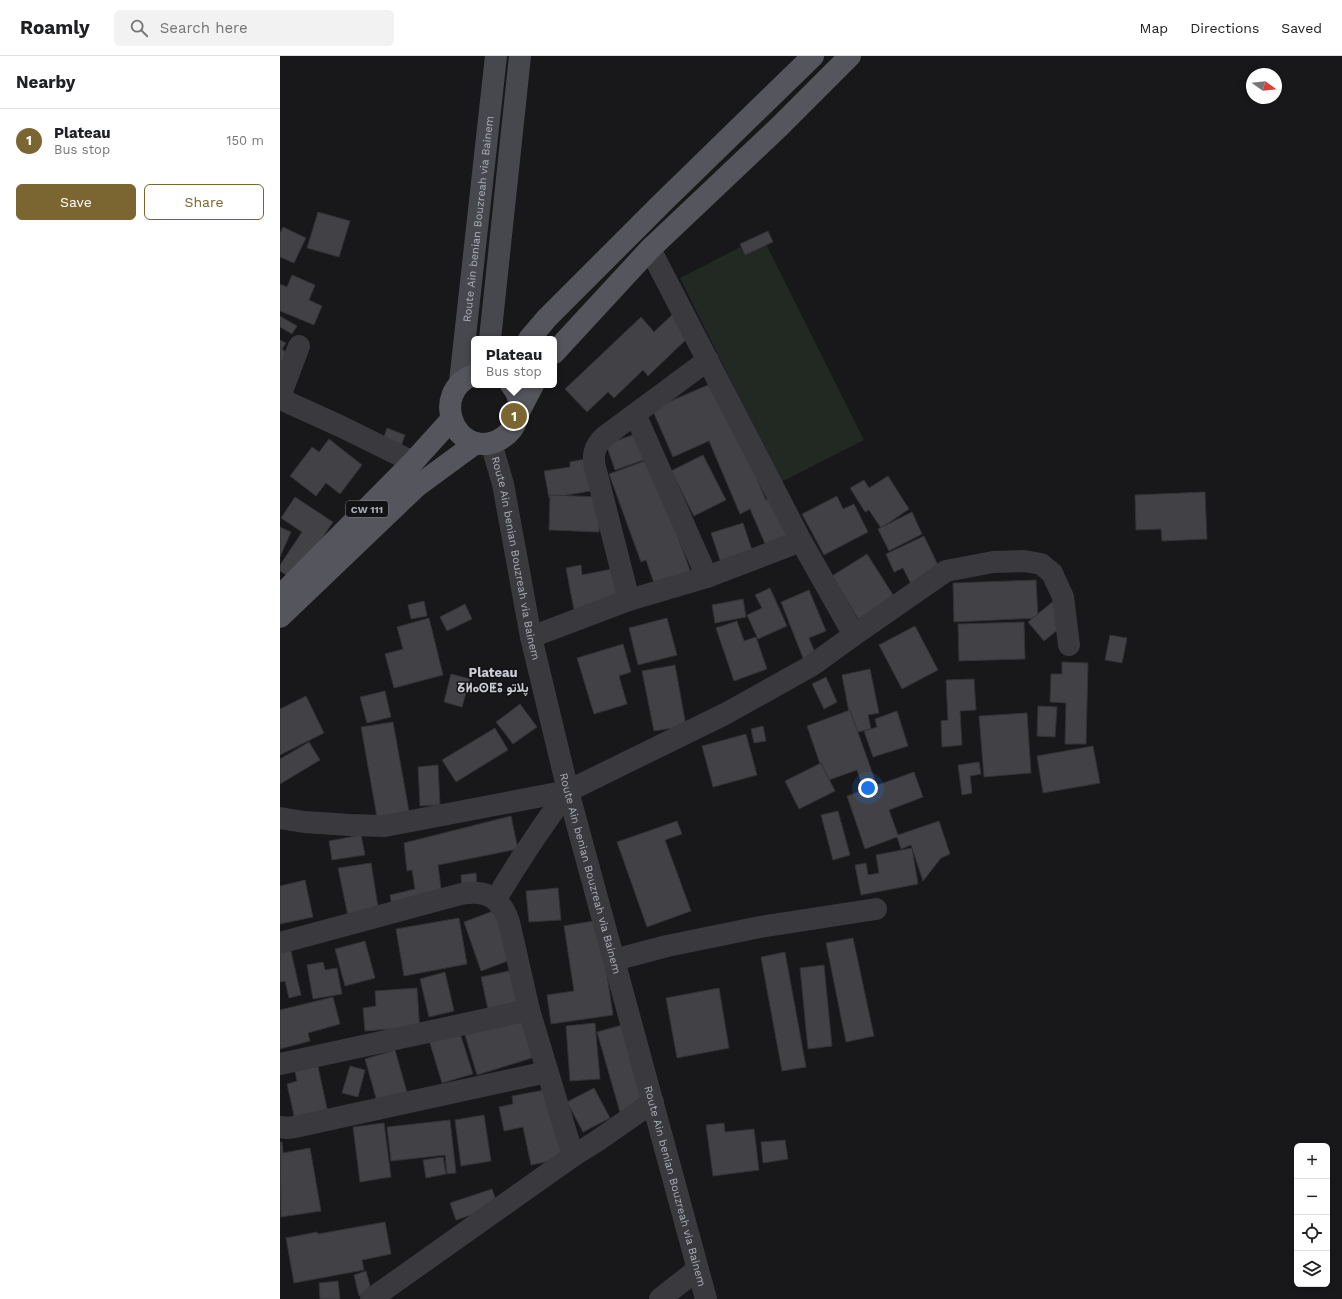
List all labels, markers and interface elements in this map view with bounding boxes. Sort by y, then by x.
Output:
search box [114,10,394,46]
text: Roamly [20,16,90,39]
icon: search [128,17,150,39]
text: Search here [160,19,248,37]
text: Map [1140,20,1168,36]
text: Directions [1190,20,1259,36]
text: Saved [1281,20,1322,36]
north arrow [1246,68,1282,104]
text: Nearby [16,72,75,92]
street label: Route Ain benian Bouzreah via Bainem [461,115,496,323]
text: Plateau [54,124,111,142]
text: 1 [26,133,32,148]
text: 150 m [226,133,264,148]
text: Bus stop [54,142,110,157]
button: Save [16,184,136,220]
button: Share [144,184,264,220]
popup [471,336,557,388]
text: Plateau [486,346,542,364]
text: Bus stop [486,364,542,379]
pin: 1 [501,401,527,431]
street label: Route Ain benian Bouzreah via Bainem [488,455,542,661]
road number: CW 111 [346,501,388,517]
district label: Plateau ⵒⵍⴰⵙⵟⵓ پلاتو [457,665,529,697]
street label: Route Ain benian Bouzreah via Bainem [557,772,623,975]
your location [858,778,878,798]
street label: Route Ain benian Bouzreah via Bainem [641,1084,708,1288]
map controls [1294,1143,1330,1287]
button: + [1294,1143,1330,1179]
button: − [1294,1179,1330,1215]
button: locate [1294,1215,1330,1251]
button: layers [1294,1251,1330,1287]

